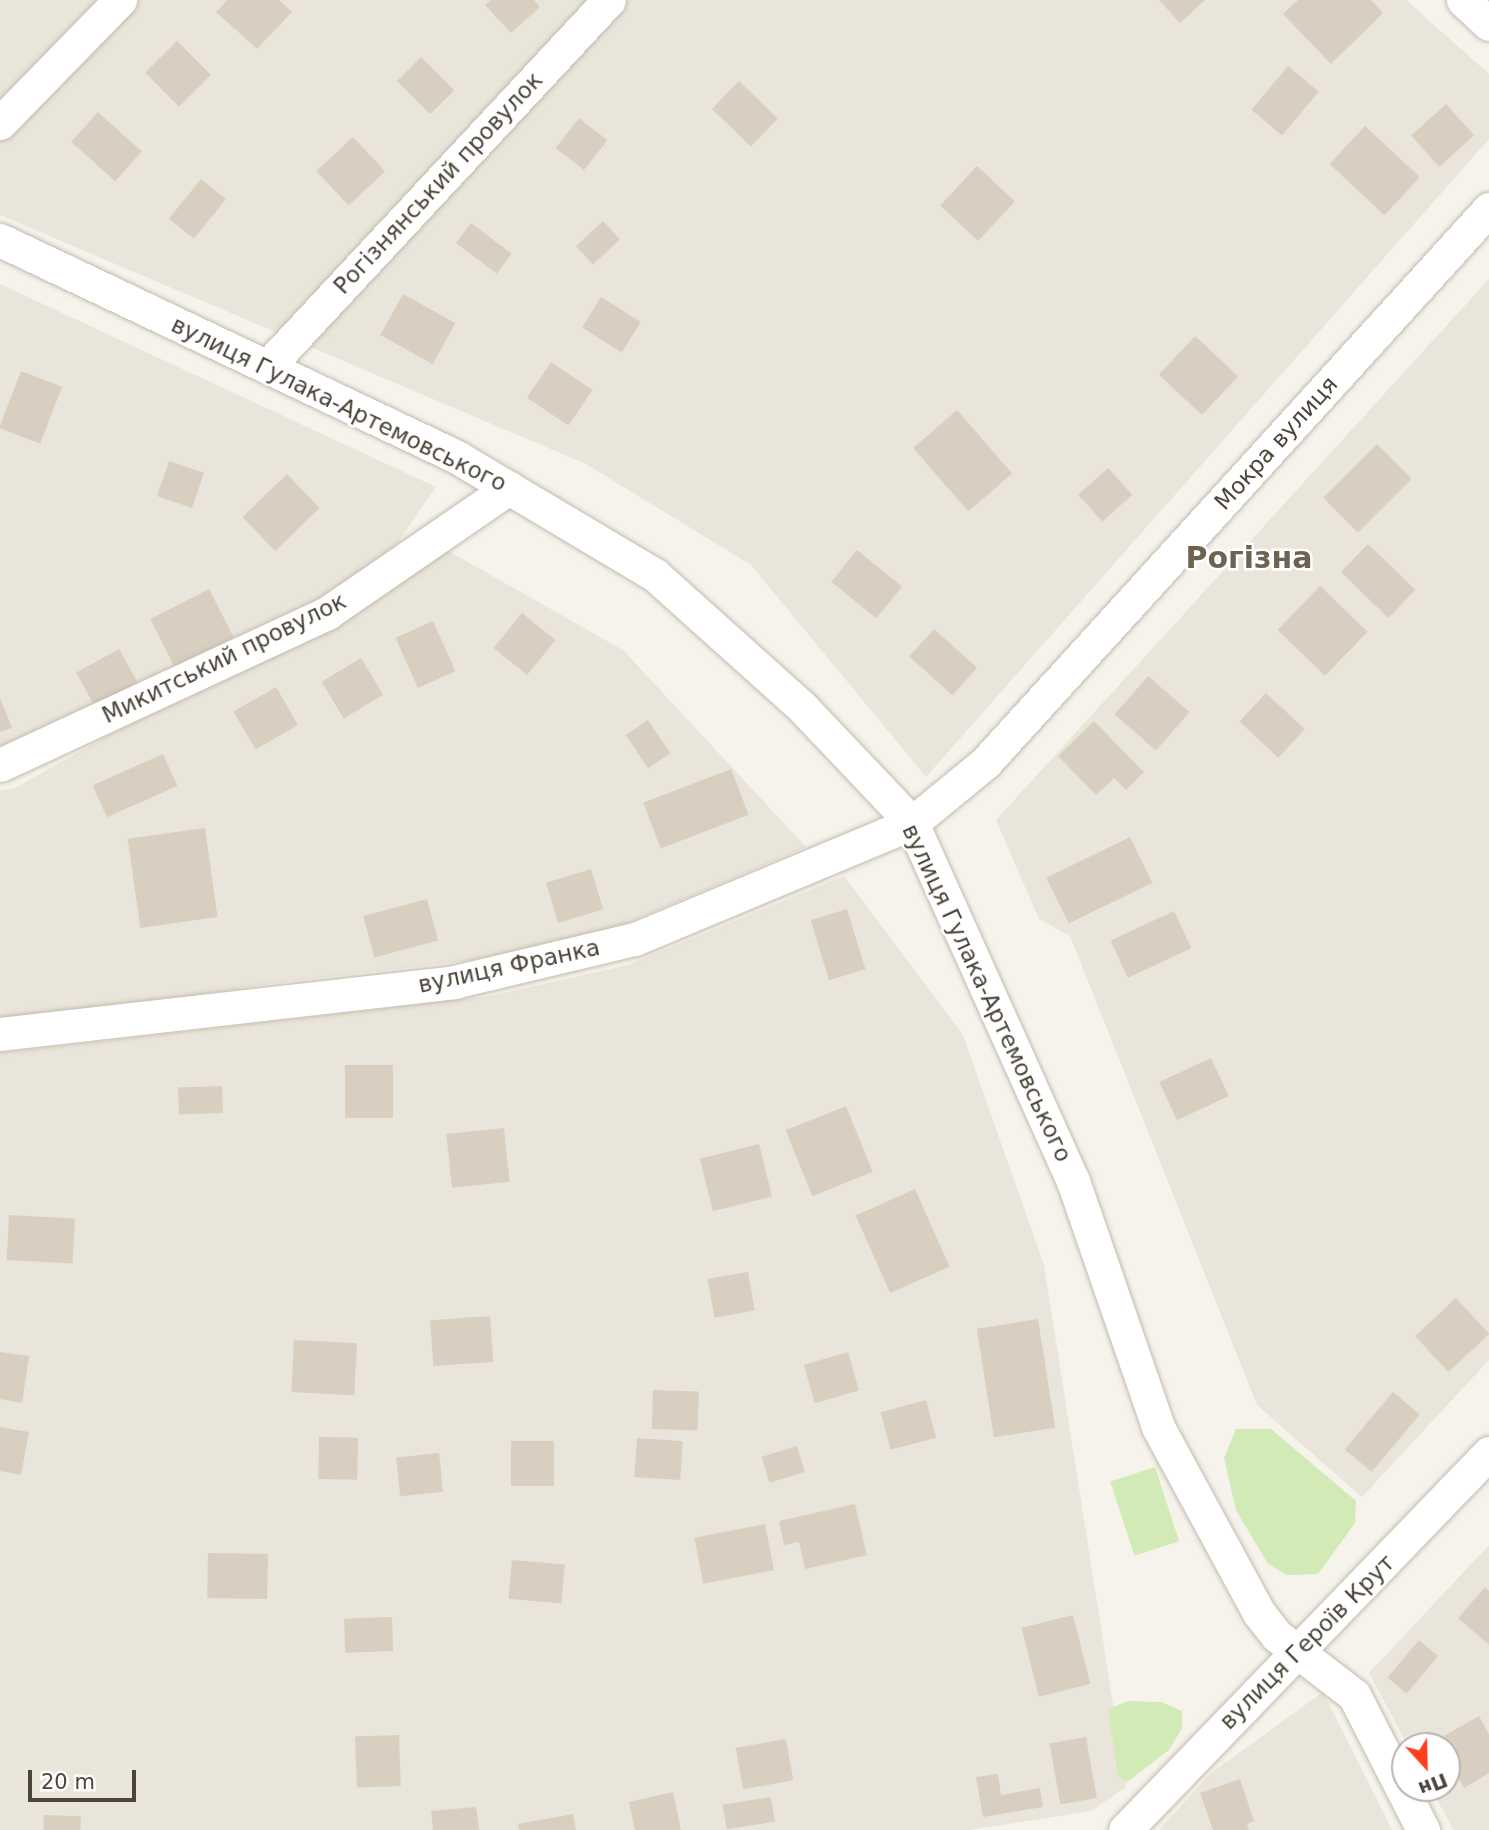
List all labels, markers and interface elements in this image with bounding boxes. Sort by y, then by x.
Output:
street label: Рогізнянський провулок [328,66,548,300]
street label: вулиця Гулака-Артемовського [167,311,511,497]
street label: Мокра вулиця [1209,371,1343,515]
district label: Рогізна [1186,540,1312,576]
street label: Микитський провулок [98,587,350,729]
street label: вулиця Гулака-Артемовського [896,820,1078,1166]
street label: вулиця Франка [416,933,602,999]
street label: вулиця Героїв Крут [1214,1549,1400,1735]
north arrow [1391,1732,1461,1802]
scale bar [32,1756,140,1800]
text: Пн [1416,1769,1451,1800]
text: 20 m [41,1770,95,1794]

